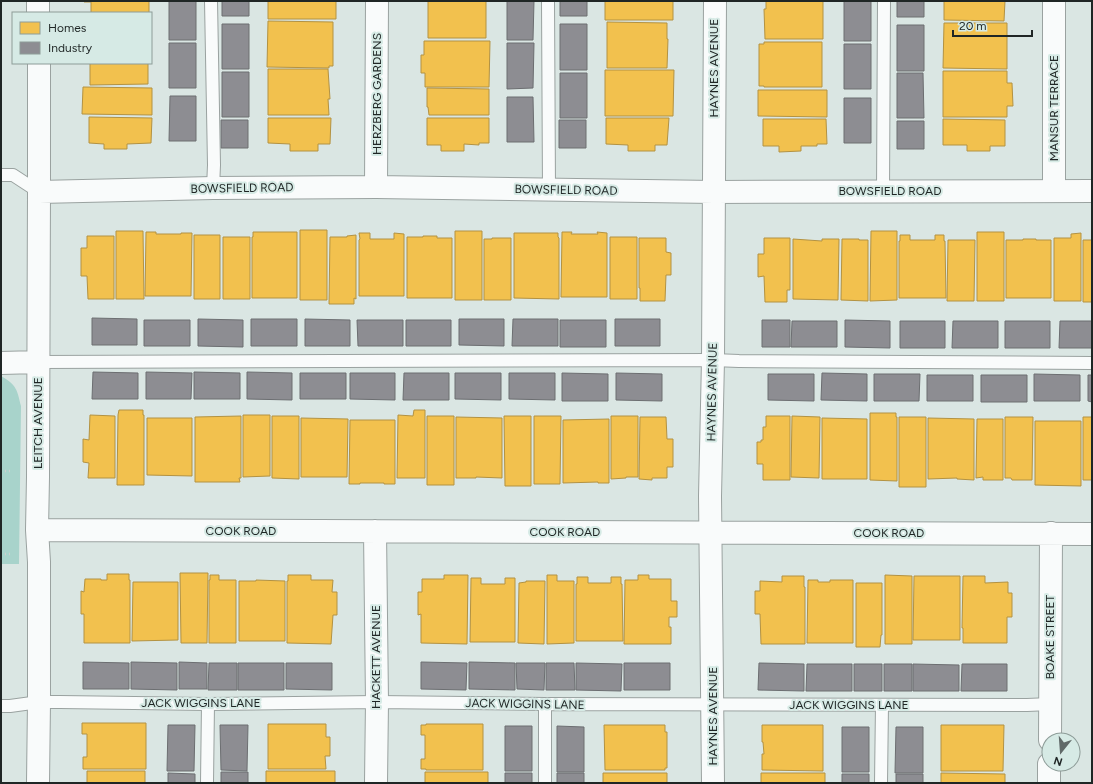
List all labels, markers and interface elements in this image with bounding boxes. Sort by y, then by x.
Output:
legend [12,12,152,64]
scale bar [953,12,1032,38]
street label: HAYNES AVENUE [707,19,721,117]
text: 20 m [959,19,987,33]
text: Homes [48,21,87,35]
street label: HERZBERG GARDENS [370,33,384,155]
text: Industry [48,41,93,55]
street label: MANSUR TERRACE [1047,55,1061,161]
street label: BOWSFIELD ROAD [190,180,294,196]
street label: BOWSFIELD ROAD [514,182,618,198]
street label: BOWSFIELD ROAD [839,184,941,198]
street label: HAYNES AVENUE [704,342,720,442]
street label: LEITCH AVENUE [31,377,45,469]
street label: COOK ROAD [206,524,276,538]
street label: COOK ROAD [530,525,600,539]
street label: COOK ROAD [854,526,924,540]
street label: BOAKE STREET [1043,594,1057,679]
street label: HACKETT AVENUE [369,605,383,709]
street label: HAYNES AVENUE [706,667,720,765]
street label: JACK WIGGINS LANE [141,696,261,710]
street label: JACK WIGGINS LANE [465,696,585,712]
street label: JACK WIGGINS LANE [789,698,909,712]
north arrow [1041,732,1081,772]
text: N [1052,754,1064,769]

